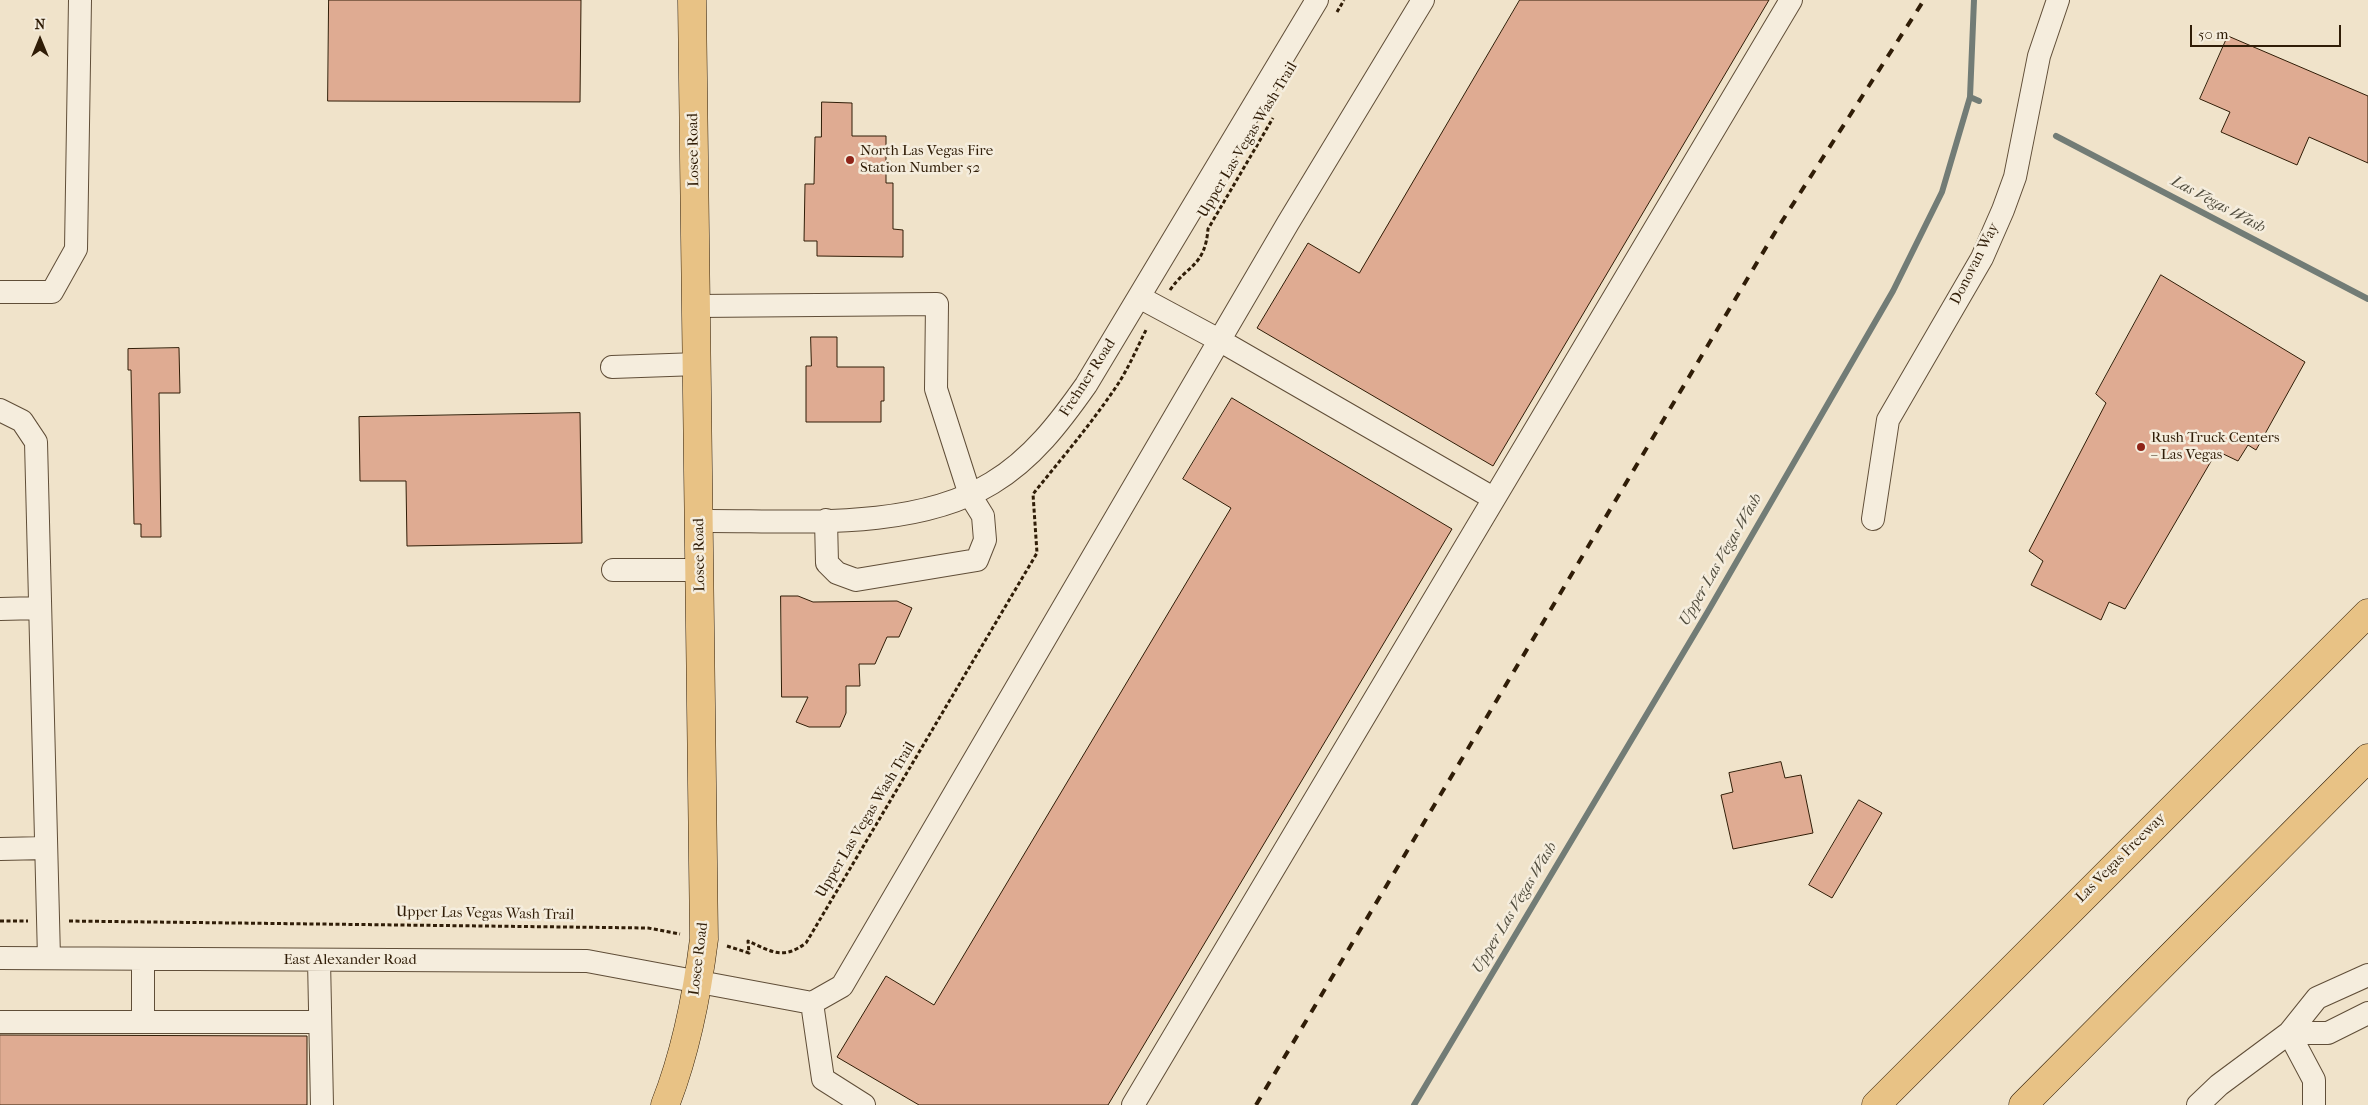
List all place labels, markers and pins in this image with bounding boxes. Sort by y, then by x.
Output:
place label: North Las Vegas Fire Station Number 52 [860,142,993,177]
marker: North Las Vegas Fire Station Number 52 [844,154,856,166]
place label: Rush Truck Centers – Las Vegas [2151,429,2280,464]
marker: Rush Truck Centers – Las Vegas [2135,441,2147,453]

